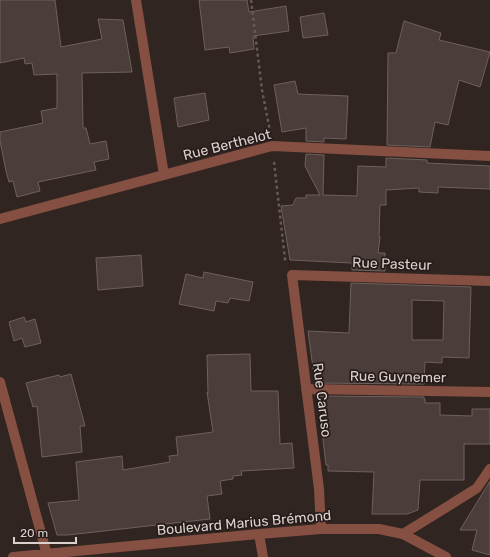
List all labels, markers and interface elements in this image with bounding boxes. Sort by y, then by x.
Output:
street label: Rue Berthelot [181,126,273,164]
street label: Rue Pasteur [352,254,433,274]
street label: Rue Caruso [309,362,335,438]
street label: Rue Guynemer [350,368,447,386]
street label: Boulevard Marius Brémond [156,507,332,539]
scale bar [14,519,76,545]
text: 20 m [20,526,48,540]

